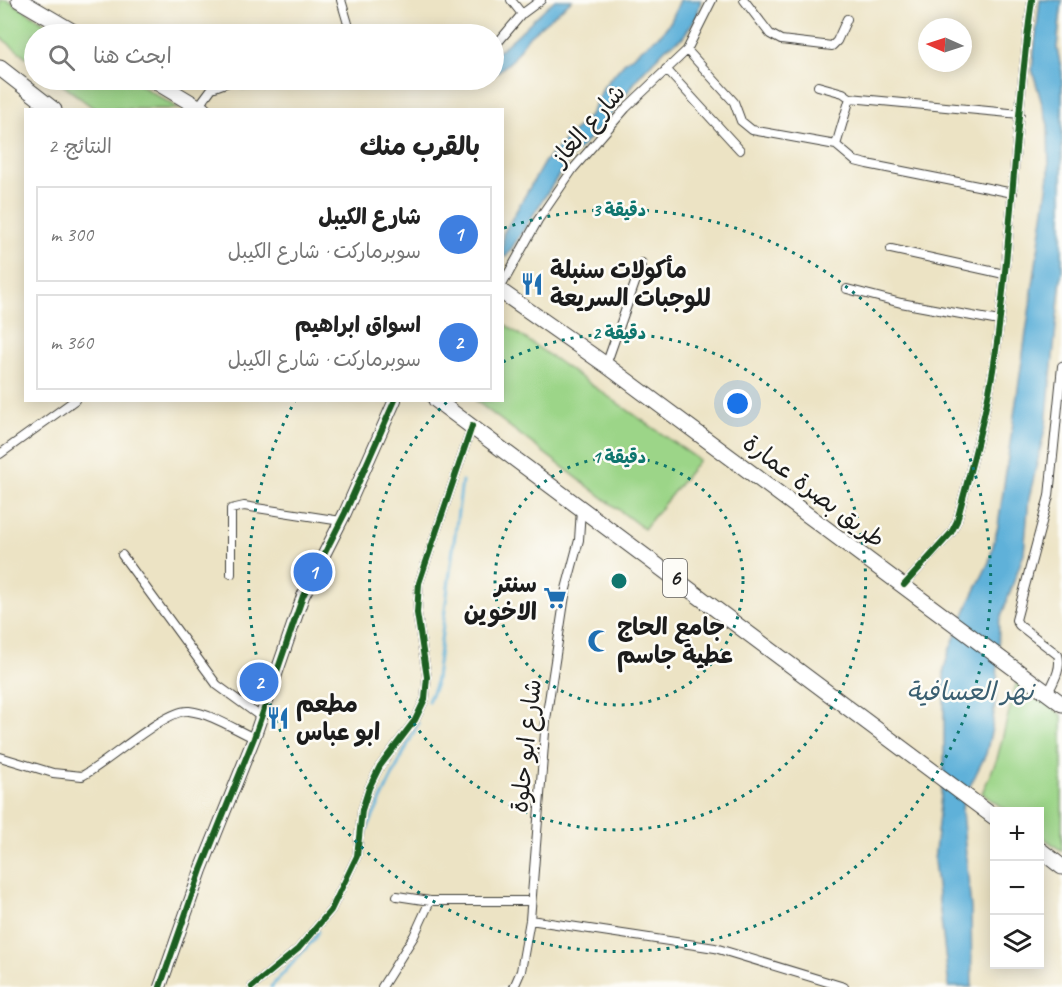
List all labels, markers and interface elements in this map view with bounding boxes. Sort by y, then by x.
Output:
north arrow [918,18,972,72]
search box [24,24,504,90]
icon: search [45,41,78,74]
text: ابحث هنا [93,42,172,70]
street label: شارع الغاز [543,78,633,175]
text: بالقرب منك [360,130,480,163]
text: النتائج: 2 [48,134,112,159]
text: 3 دقيقة [592,199,646,221]
text: شارع الكيبل [318,203,421,231]
text: 300 m [50,222,93,247]
text: 1 [454,222,463,247]
text: سوبرماركت · شارع الكيبل [228,239,421,264]
place label: مأكولات سنبلة للوجبات السريعة [550,255,711,313]
restaurant icon: مأكولات سنبلة للوجبات السريعة [519,271,545,297]
text: اسواق ابراهيم [295,311,421,339]
text: 2 دقيقة [592,322,646,344]
text: 360 m [50,330,93,355]
text: 2 [454,330,463,355]
text: سوبرماركت · شارع الكيبل [228,347,421,372]
your location [723,389,752,418]
street label: طريق بصرة عمارة [737,428,891,554]
text: 1 دقيقة [592,446,646,468]
pin: 1 [294,550,332,594]
road number: 6 [663,559,687,597]
place label: سنتر الاخوين [464,569,537,627]
centre of rings [609,571,629,591]
supermarket icon: سنتر الاخوين [542,585,568,611]
place label: جامع الحاج عطية جاسم [617,612,733,673]
mosque icon: جامع الحاج عطية جاسم [586,628,612,654]
pin: 2 [240,660,278,704]
water label: نهر العسافية [907,675,1037,708]
street label: شارع ابو حلوة [504,678,550,815]
place label: مطعم ابو عباس [296,689,380,747]
restaurant icon: مطعم ابو عباس [265,705,291,731]
map controls [990,807,1044,969]
button: + [990,807,1044,861]
button: − [990,861,1044,915]
button: layers [990,915,1044,969]

